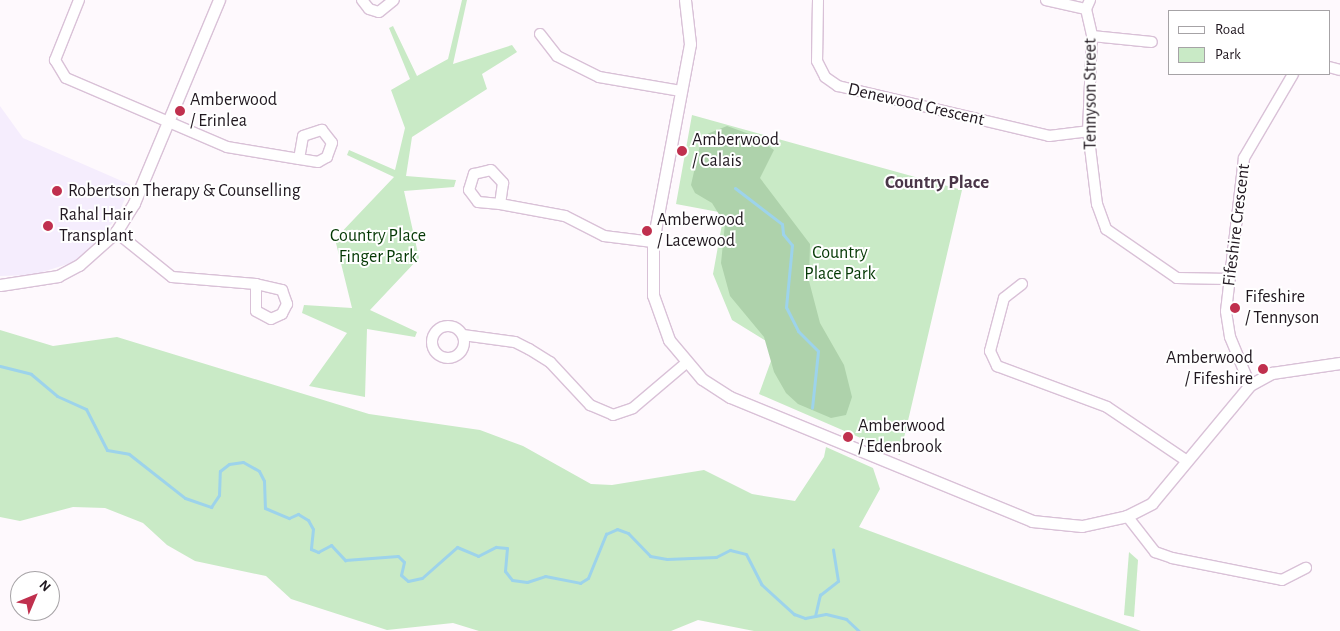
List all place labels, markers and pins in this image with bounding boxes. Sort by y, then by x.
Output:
place label: Amberwood / Erinlea [190,90,277,132]
marker: Amberwood / Erinlea [174,105,186,117]
place label: Amberwood / Calais [692,130,779,172]
marker: Amberwood / Calais [676,145,688,157]
place label: Robertson Therapy & Counselling [68,180,301,202]
marker: Robertson Therapy & Counselling [50,184,64,198]
place label: Rahal Hair Transplant [59,205,133,248]
place label: Amberwood / Lacewood [657,210,744,252]
marker: Rahal Hair Transplant [41,219,55,233]
marker: Amberwood / Lacewood [641,225,653,237]
place label: Fifeshire / Tennyson [1245,287,1319,330]
marker: Fifeshire / Tennyson [1229,302,1241,314]
place label: Amberwood / Fifeshire [1166,348,1253,390]
marker: Amberwood / Fifeshire [1257,363,1269,375]
place label: Amberwood / Edenbrook [858,416,945,458]
marker: Amberwood / Edenbrook [842,431,854,443]

